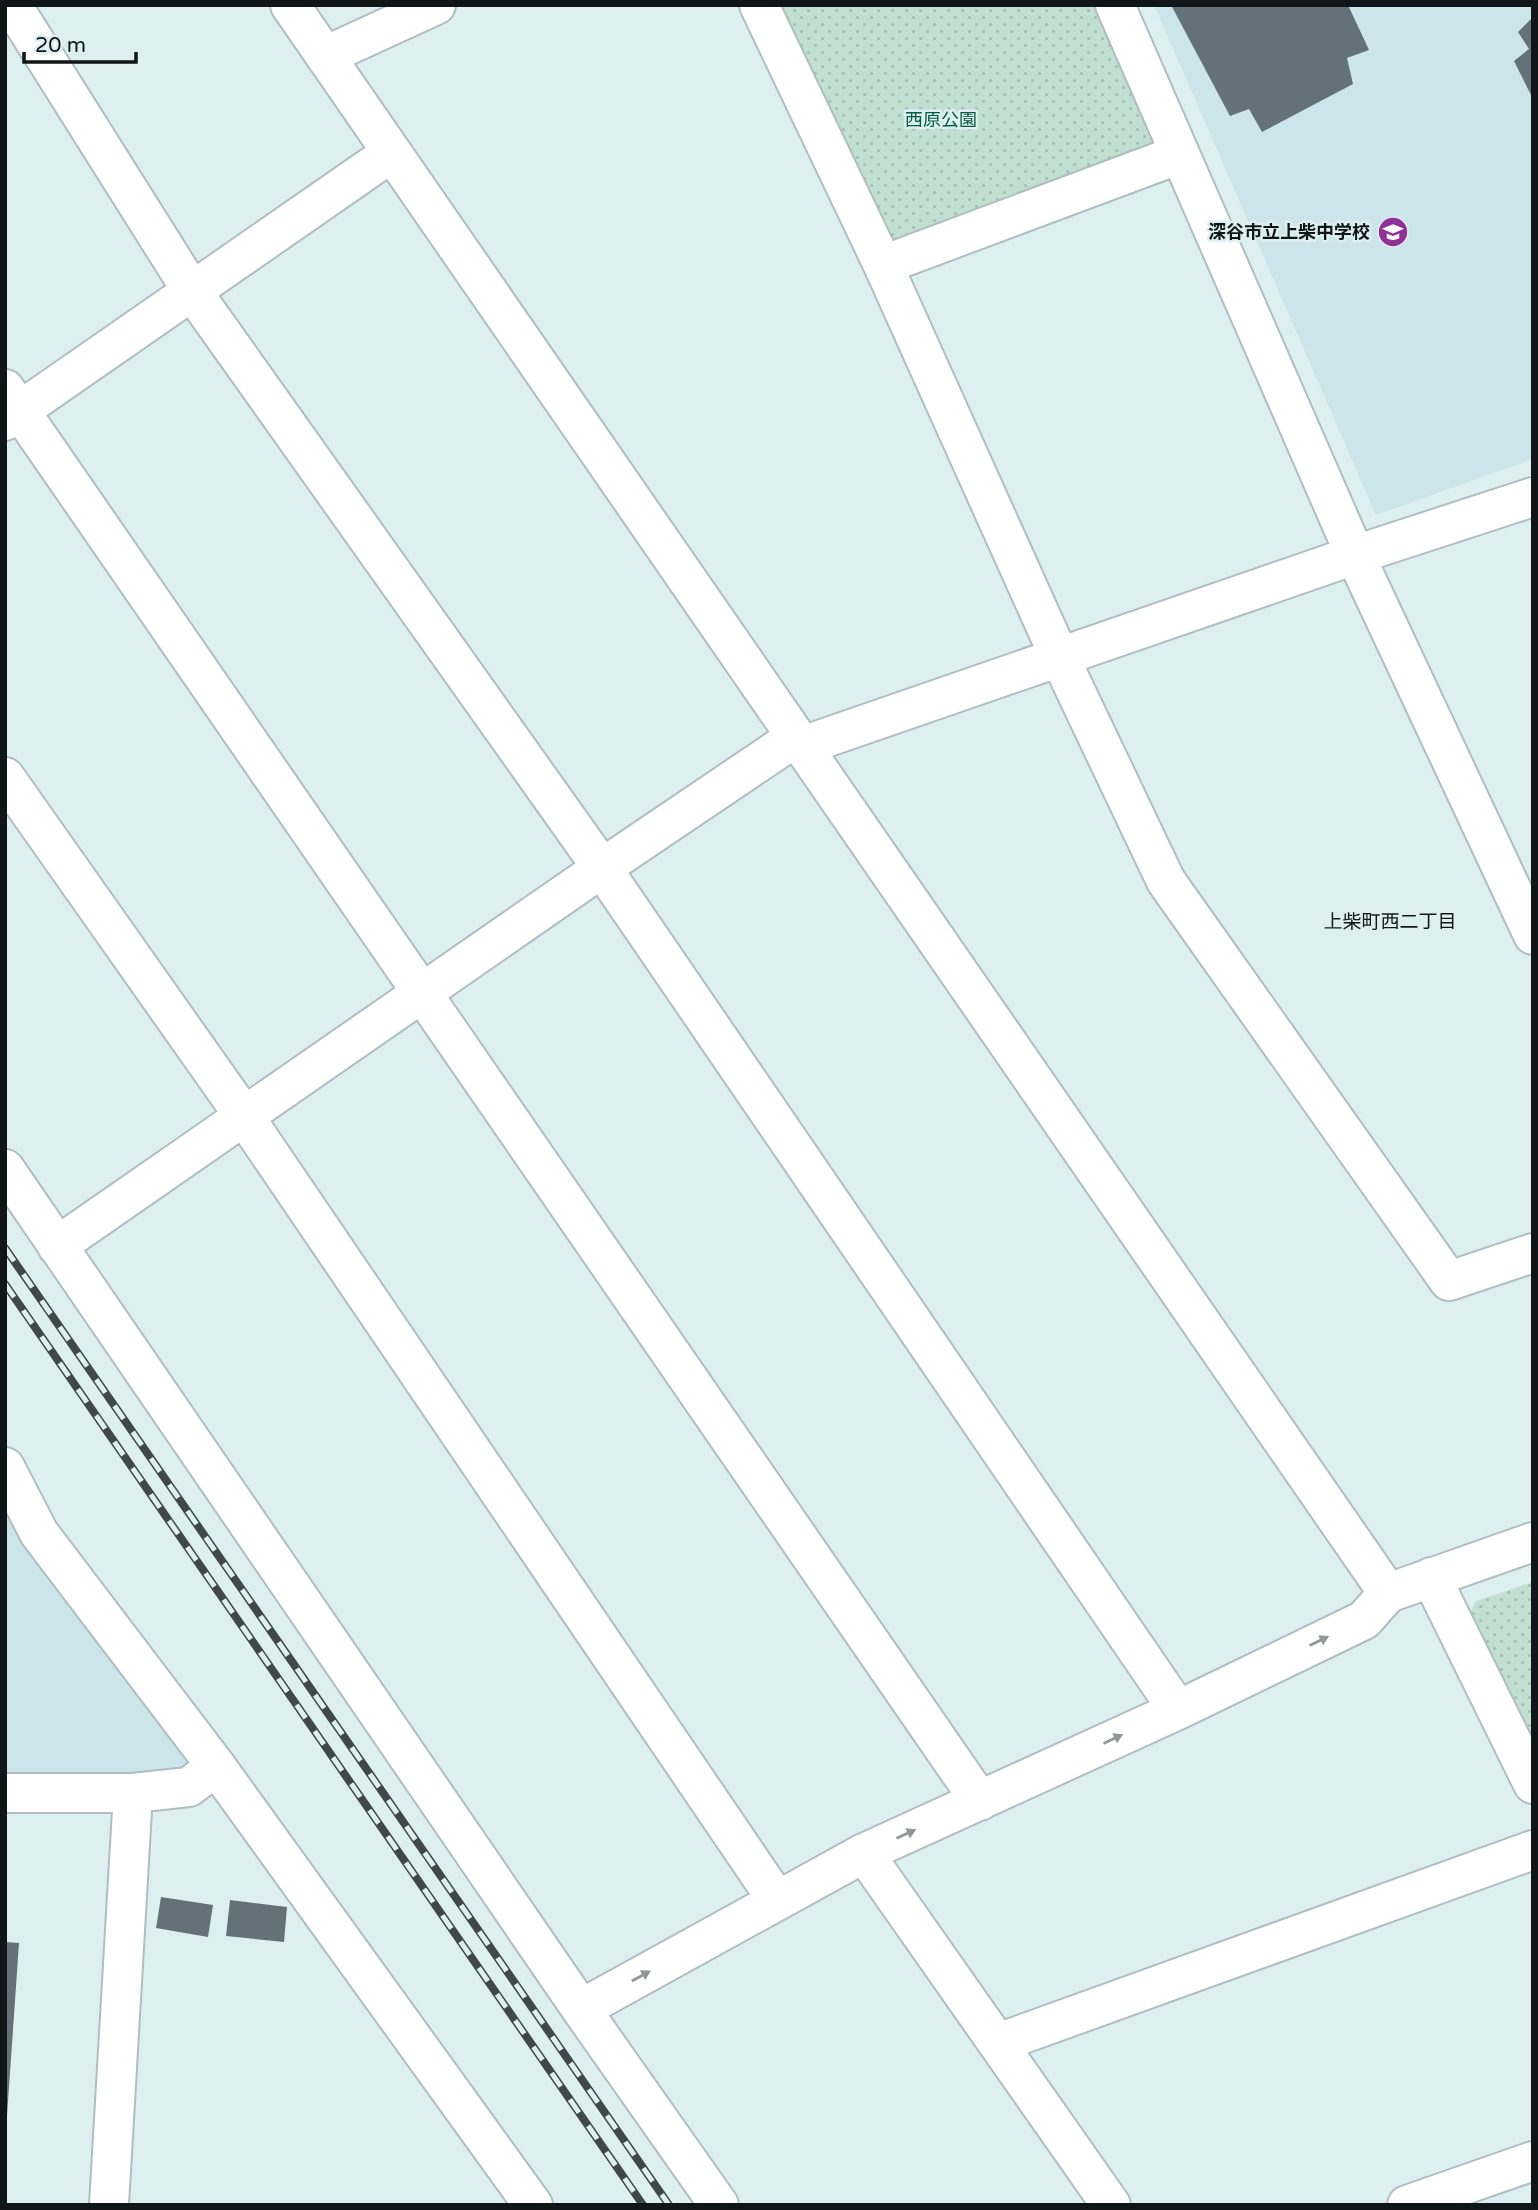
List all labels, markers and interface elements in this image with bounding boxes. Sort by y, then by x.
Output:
scale bar [24,21,136,65]
text: 20 m [35,33,86,58]
park label: 西原公園 [905,109,977,131]
school or university icon: 深谷市立上柴中学校 [1376,215,1410,249]
place label: 深谷市立上柴中学校 [1208,221,1370,243]
district label: 上柴町西二丁目 [1323,911,1457,933]
one-way arrow [1309,1636,1329,1647]
one-way arrow [1103,1734,1123,1745]
one-way arrow [896,1828,916,1840]
one-way arrow [631,1970,651,1982]

